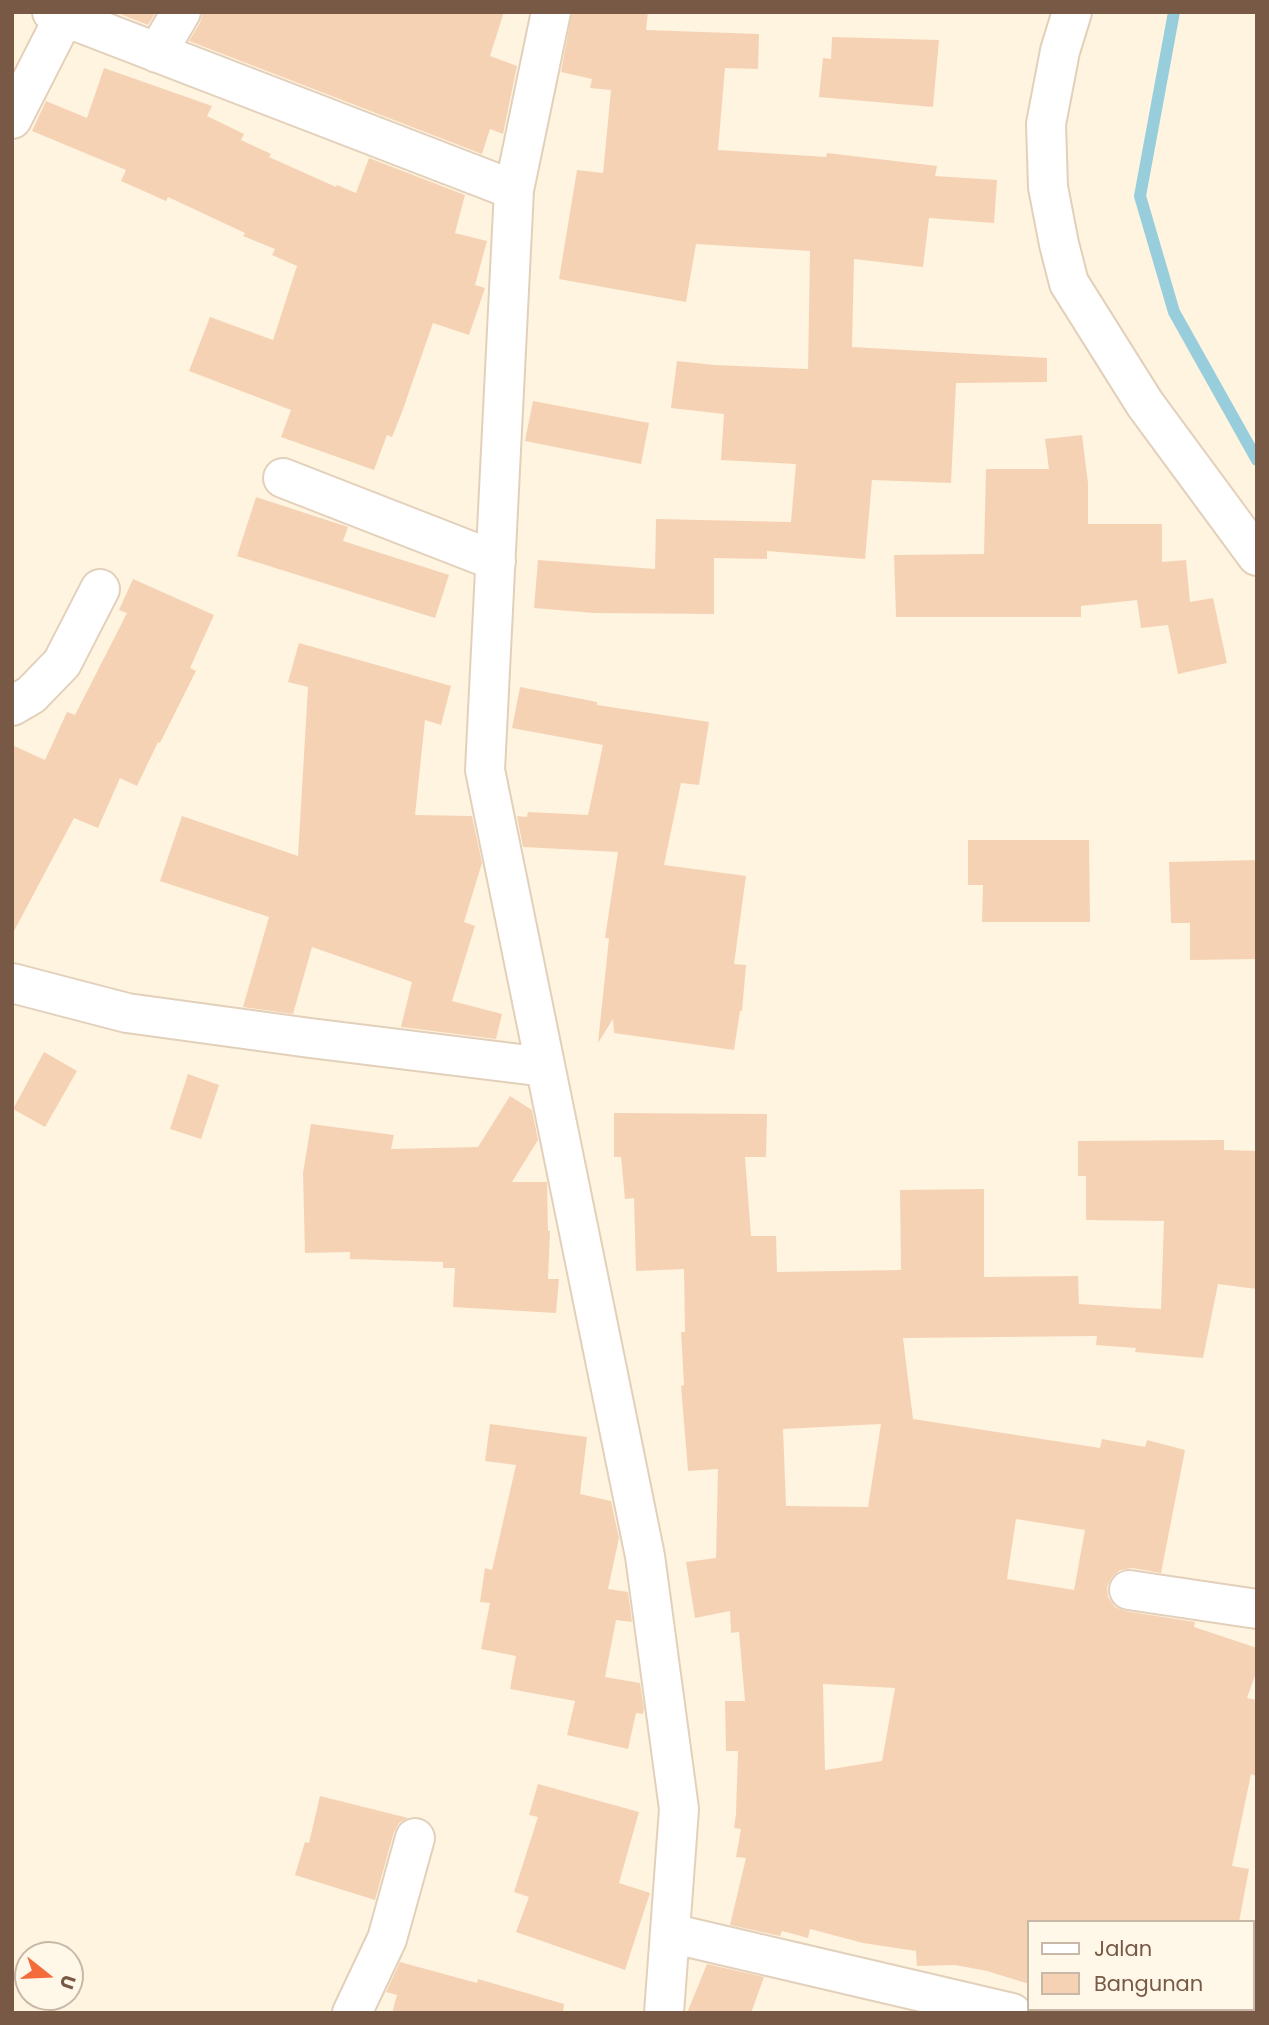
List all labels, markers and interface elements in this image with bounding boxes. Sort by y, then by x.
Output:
legend [1028,1920,1255,2011]
text: Jalan [1094,1934,1152,1963]
north arrow [14,1941,84,2011]
text: Bangunan [1094,1969,1203,1998]
text: U [53,1971,82,1993]

